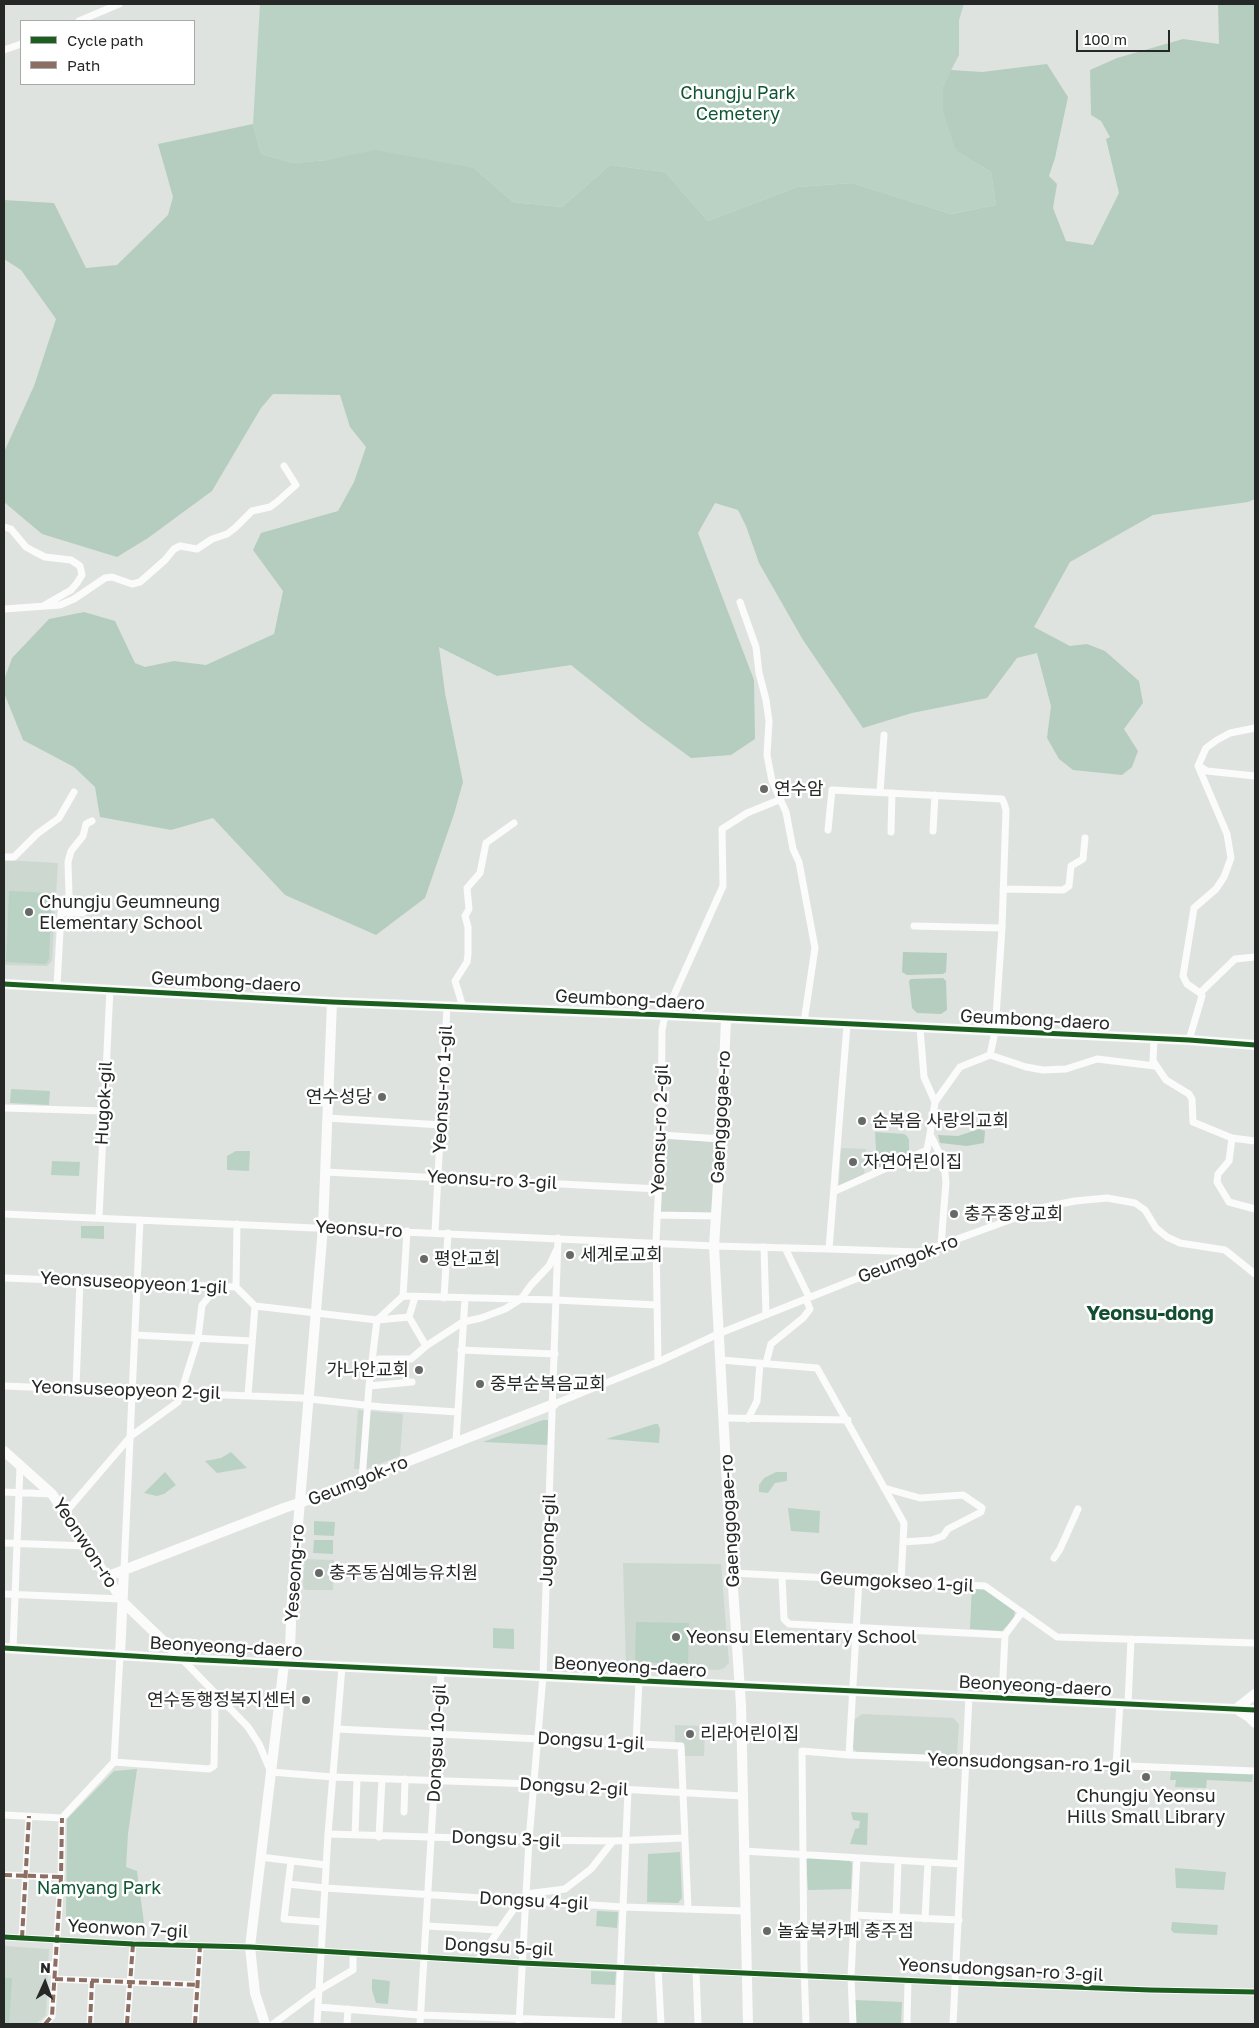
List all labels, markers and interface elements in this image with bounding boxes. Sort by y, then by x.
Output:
legend [20,20,195,85]
scale bar [1079,20,1173,52]
text: 100 m [1084,30,1127,48]
text: Cycle path [67,31,143,49]
text: Path [67,56,100,74]
park label: Chungju Park Cemetery [680,82,796,125]
place label: 연수암 [774,778,824,800]
marker: 연수암 [758,783,770,795]
place label: Chungju Geumneung Elementary School [39,891,220,934]
marker: Chungju Geumneung Elementary School [23,906,35,918]
street label: Geumbong-daero [150,967,302,997]
street label: Geumbong-daero [554,985,706,1015]
street label: Geumbong-daero [959,1005,1111,1035]
street label: Yeonsu-ro 1-gil [429,1024,457,1154]
street label: Gaenggogae-ro [707,1050,735,1184]
street label: Hugok-gil [91,1060,117,1146]
street label: Yeonsu-ro 2-gil [647,1063,673,1195]
place label: 연수성당 [306,1086,372,1108]
marker: 연수성당 [376,1091,388,1103]
place label: 순복음 사랑의교회 [872,1110,1009,1132]
marker: 순복음 사랑의교회 [856,1115,868,1127]
place label: 자연어린이집 [863,1151,962,1173]
marker: 자연어린이집 [847,1156,859,1168]
street label: Yeonsu-ro 3-gil [426,1166,558,1194]
place label: 충주중앙교회 [964,1203,1063,1225]
marker: 충주중앙교회 [948,1208,960,1220]
street label: Yeonsu-ro [315,1216,403,1242]
street label: Geumgok-ro [855,1230,961,1288]
place label: 세계로교회 [580,1244,663,1266]
place label: 평안교회 [434,1248,500,1270]
marker: 세계로교회 [564,1249,576,1261]
marker: 평안교회 [418,1253,430,1265]
street label: Yeonsuseopyeon 1-gil [40,1267,228,1299]
district label: Yeonsu-dong [1086,1302,1214,1326]
place label: 가나안교회 [326,1359,409,1381]
marker: 가나안교회 [413,1364,425,1376]
place label: 중부순복음교회 [490,1373,606,1395]
street label: Yeonsuseopyeon 2-gil [31,1376,221,1404]
marker: 중부순복음교회 [474,1378,486,1390]
street label: Geumgok-ro [305,1451,411,1511]
street label: Gaenggogae-ro [716,1454,744,1588]
street label: Jugong-gil [536,1493,560,1587]
street label: Yeonwon-ro [48,1494,122,1592]
street label: Yeseong-ro [281,1523,309,1623]
place label: 충주동심예능유치원 [329,1562,478,1584]
marker: 충주동심예능유치원 [313,1567,325,1579]
street label: Geumgokseo 1-gil [819,1567,975,1597]
place label: Yeonsu Elementary School [686,1626,917,1648]
marker: Yeonsu Elementary School [670,1631,682,1643]
street label: Beonyeong-daero [149,1632,303,1662]
street label: Beonyeong-daero [553,1652,707,1682]
street label: Beonyeong-daero [958,1671,1112,1701]
street label: Dongsu 10-gil [423,1683,451,1803]
place label: 연수동행정복지센터 [147,1689,296,1711]
marker: 연수동행정복지센터 [300,1694,312,1706]
place label: 리라어린이집 [700,1723,799,1745]
street label: Dongsu 1-gil [537,1727,645,1755]
marker: 리라어린이집 [684,1728,696,1740]
street label: Yeonsudongsan-ro 1-gil [927,1749,1131,1777]
marker: Chungju Yeonsu Hills Small Library [1140,1771,1152,1783]
street label: Dongsu 2-gil [519,1773,629,1801]
place label: Chungju Yeonsu Hills Small Library [1067,1785,1225,1828]
street label: Dongsu 3-gil [451,1826,561,1852]
park label: Namyang Park [37,1877,161,1899]
street label: Dongsu 4-gil [479,1887,589,1915]
street label: Yeonwon 7-gil [67,1915,189,1943]
place label: 놀숲북카페 충주점 [777,1920,914,1942]
marker: 놀숲북카페 충주점 [761,1925,773,1937]
street label: Dongsu 5-gil [444,1933,554,1961]
street label: Yeonsudongsan-ro 3-gil [898,1954,1104,1986]
north arrow [20,1958,70,2008]
text: N [40,1959,51,1976]

